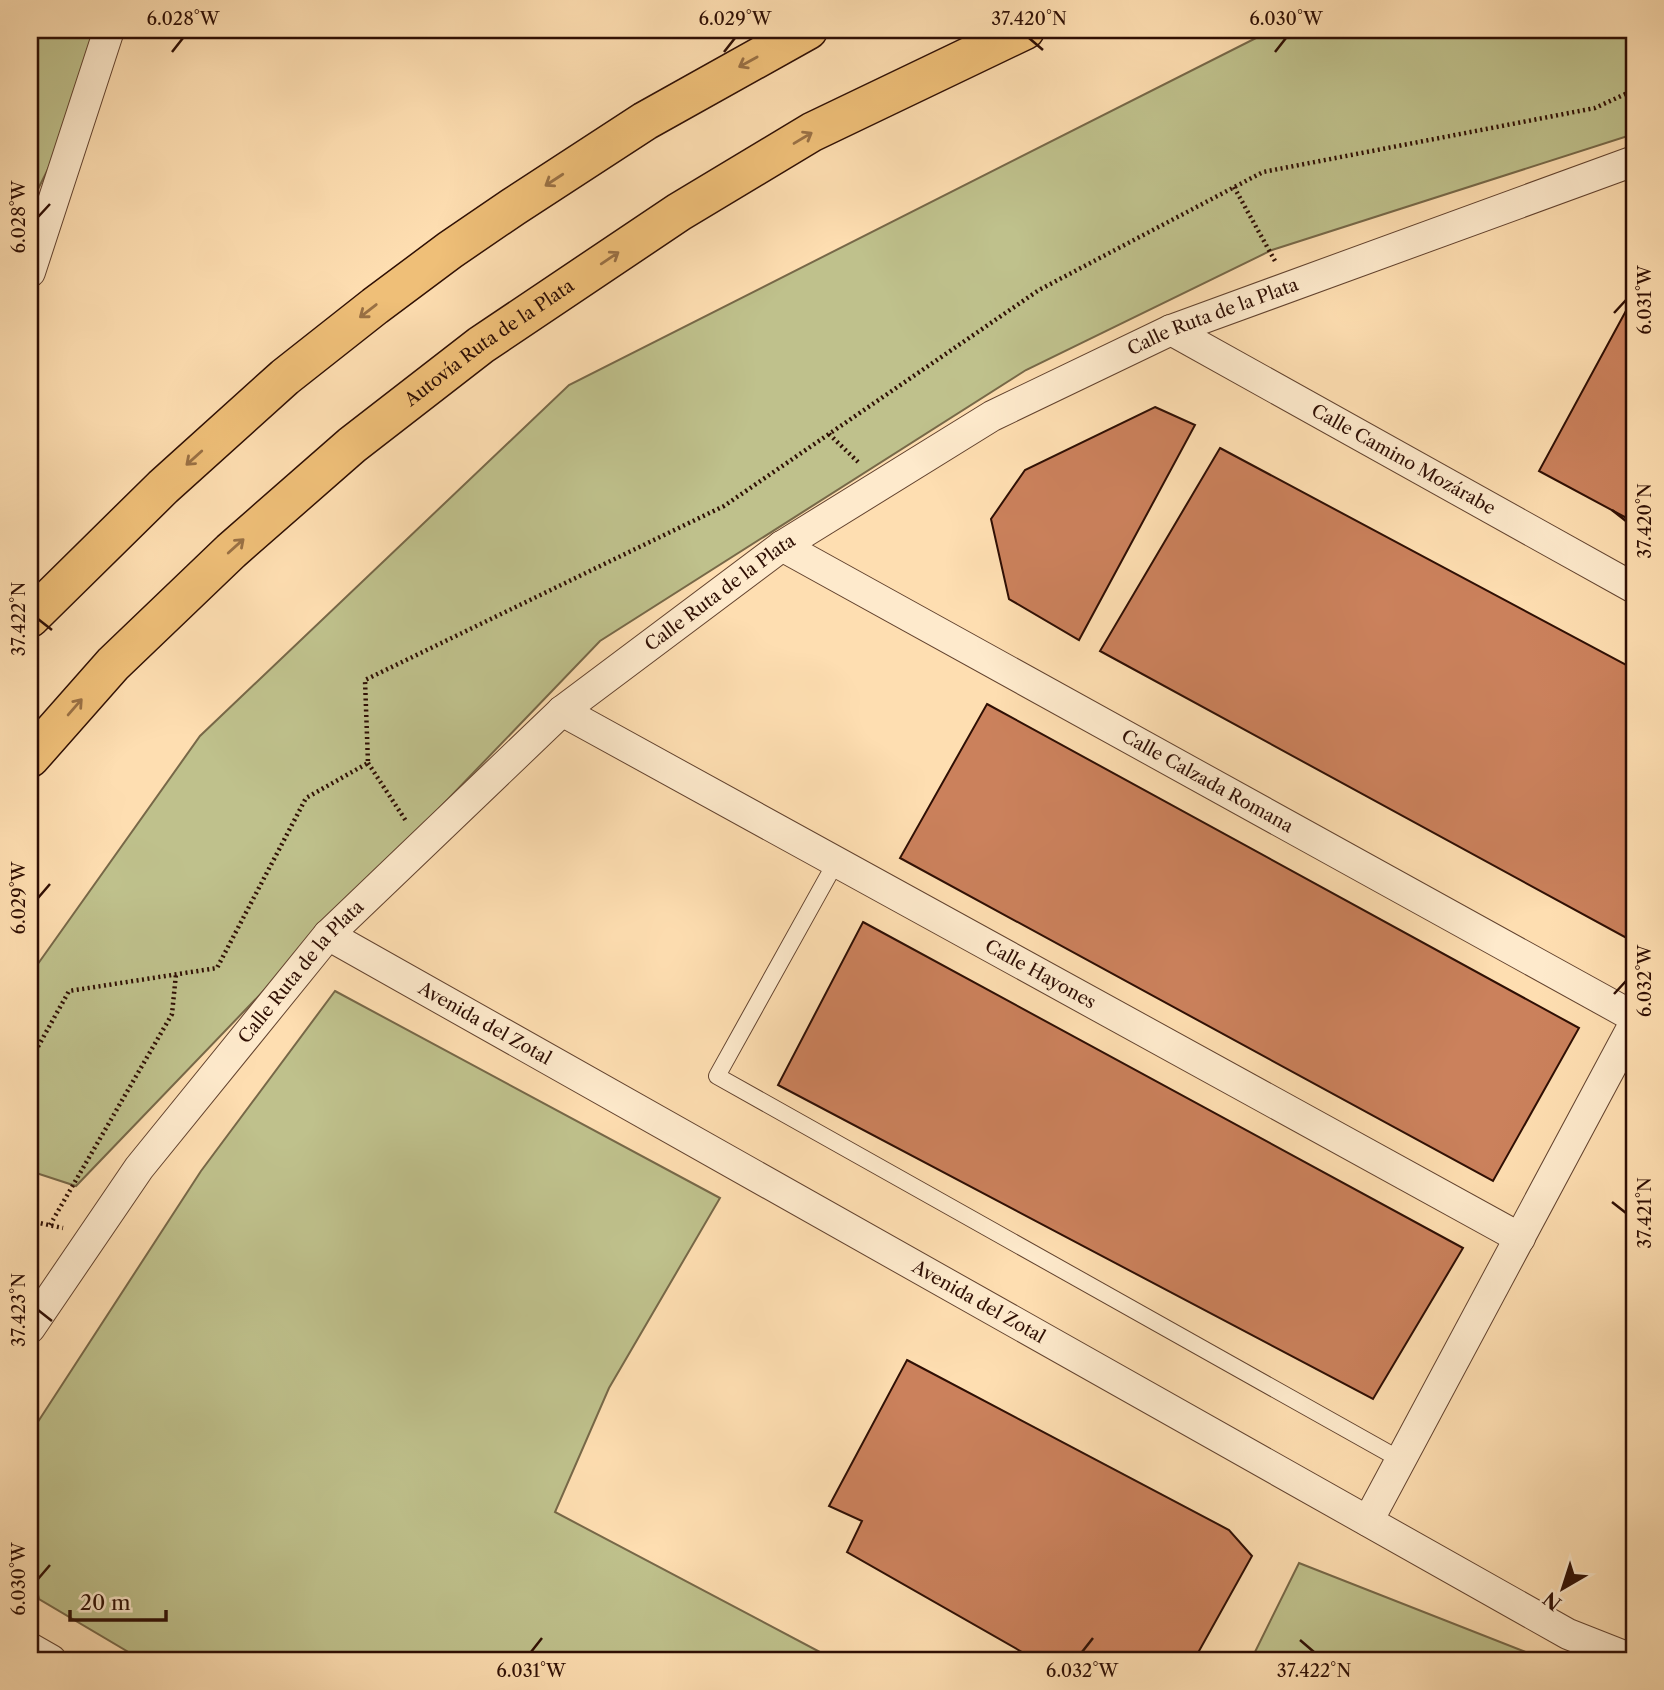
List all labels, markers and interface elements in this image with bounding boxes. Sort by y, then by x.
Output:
text: 6.028°W [146,8,221,30]
text: 6.029°W [699,8,773,30]
text: 37.420°N [991,8,1067,30]
text: 6.030°W [1249,8,1324,30]
one-way arrow [738,56,759,69]
one-way arrow [792,131,812,145]
one-way arrow [544,173,564,187]
text: 6.028°W [8,179,30,254]
one-way arrow [600,251,619,265]
text: 6.031°W [1634,264,1656,335]
street label: Calle Ruta de la Plata [1124,273,1302,360]
street label: Autovía Ruta de la Plata [400,274,579,412]
one-way arrow [359,304,378,319]
street label: Calle Camino Mozárabe [1307,399,1499,520]
one-way arrow [186,450,204,466]
text: 37.420°N [1634,483,1656,559]
street label: Calle Ruta de la Plata [641,529,800,656]
one-way arrow [227,538,244,555]
text: 37.422°N [8,582,30,656]
one-way arrow [67,698,83,716]
street label: Calle Calzada Romana [1118,725,1297,838]
text: 6.029°W [8,860,30,934]
street label: Calle Ruta de la Plata [233,895,369,1048]
street label: Calle Hayones [981,935,1100,1013]
text: 6.032°W [1634,944,1656,1017]
street label: Avenida del Zotal [414,977,555,1070]
text: 37.421°N [1634,1177,1656,1249]
street label: Avenida del Zotal [908,1255,1049,1348]
text: 37.423°N [8,1273,30,1347]
text: 6.030°W [8,1541,30,1616]
north arrow [1528,1554,1598,1624]
scale bar [70,1578,166,1622]
text: N [1539,1587,1566,1615]
text: 20 m [80,1590,131,1615]
text: 6.031°W [496,1660,567,1682]
text: 6.032°W [1046,1660,1119,1682]
text: 37.422°N [1277,1660,1351,1682]

